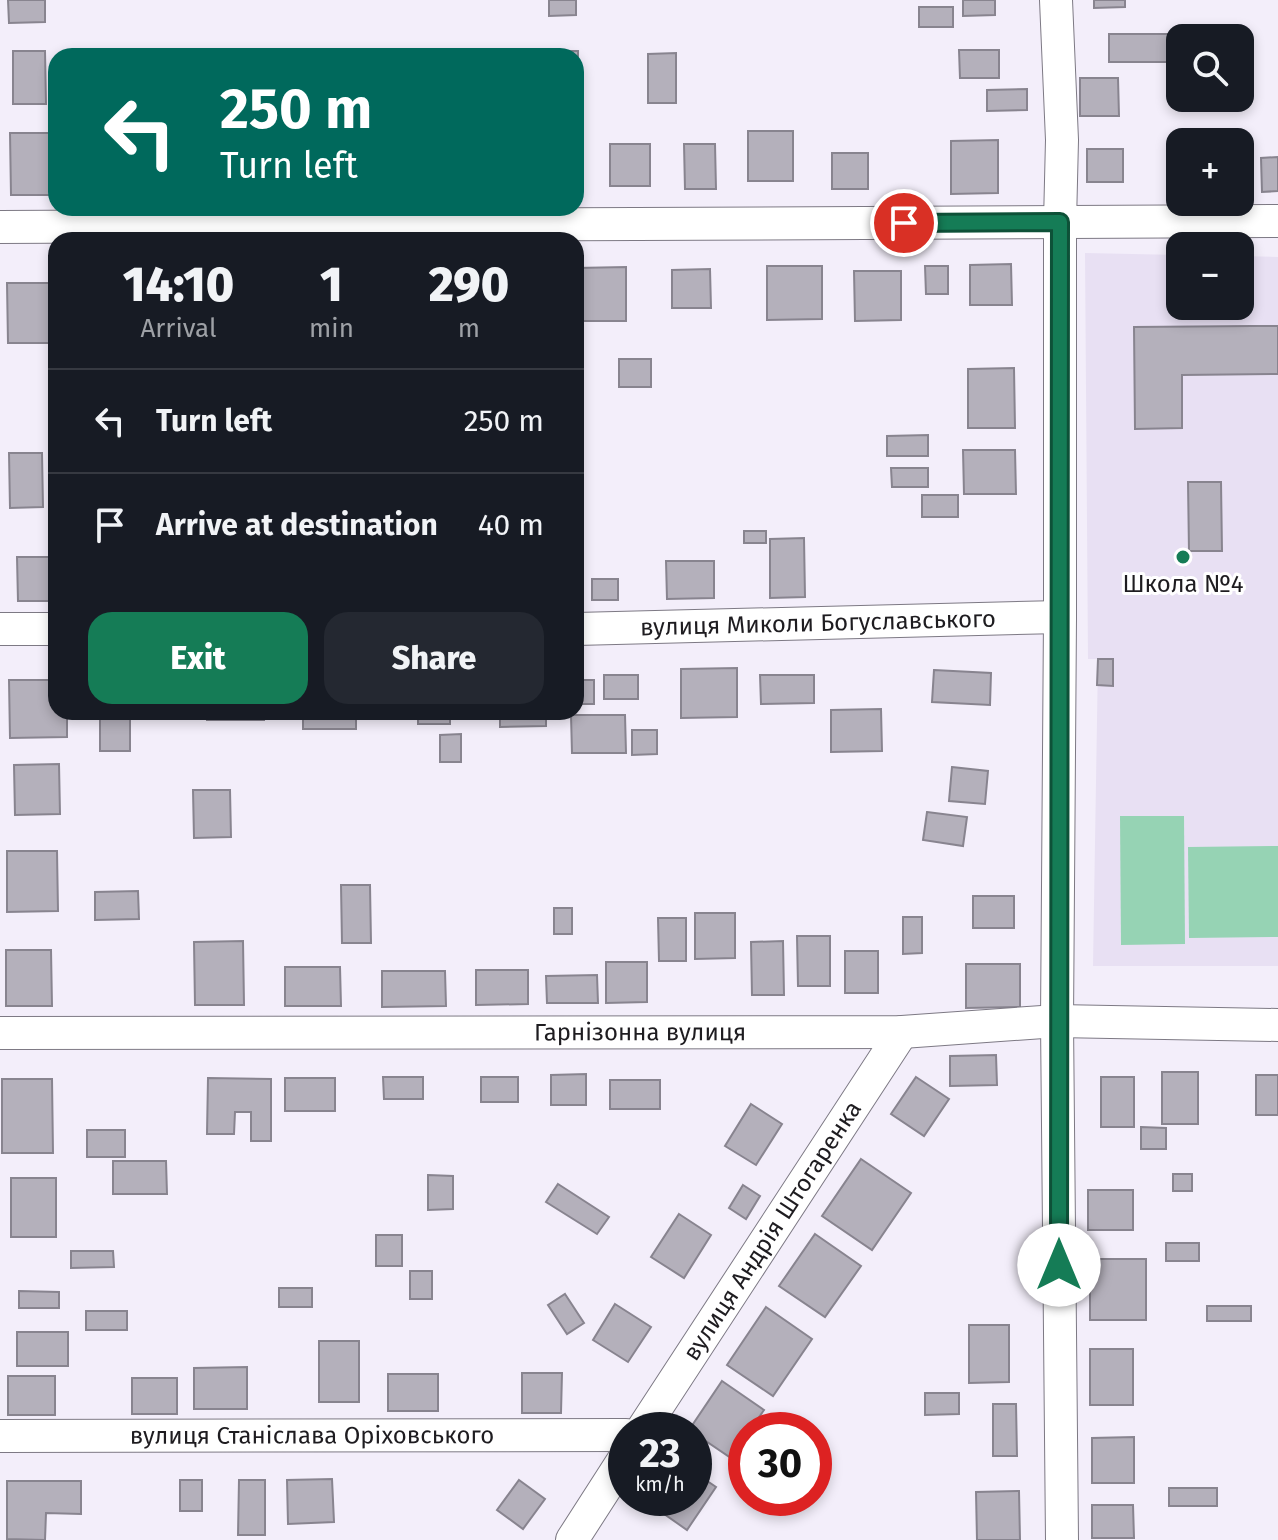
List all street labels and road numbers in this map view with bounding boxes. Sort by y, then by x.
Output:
street label: вулиця Миколи Богуславського [640,605,996,641]
street label: Гарнізонна вулиця [534,1018,746,1046]
street label: вулиця Андрія Штогаренка [677,1096,867,1366]
street label: вулиця Станіслава Оріховського [130,1421,494,1450]

